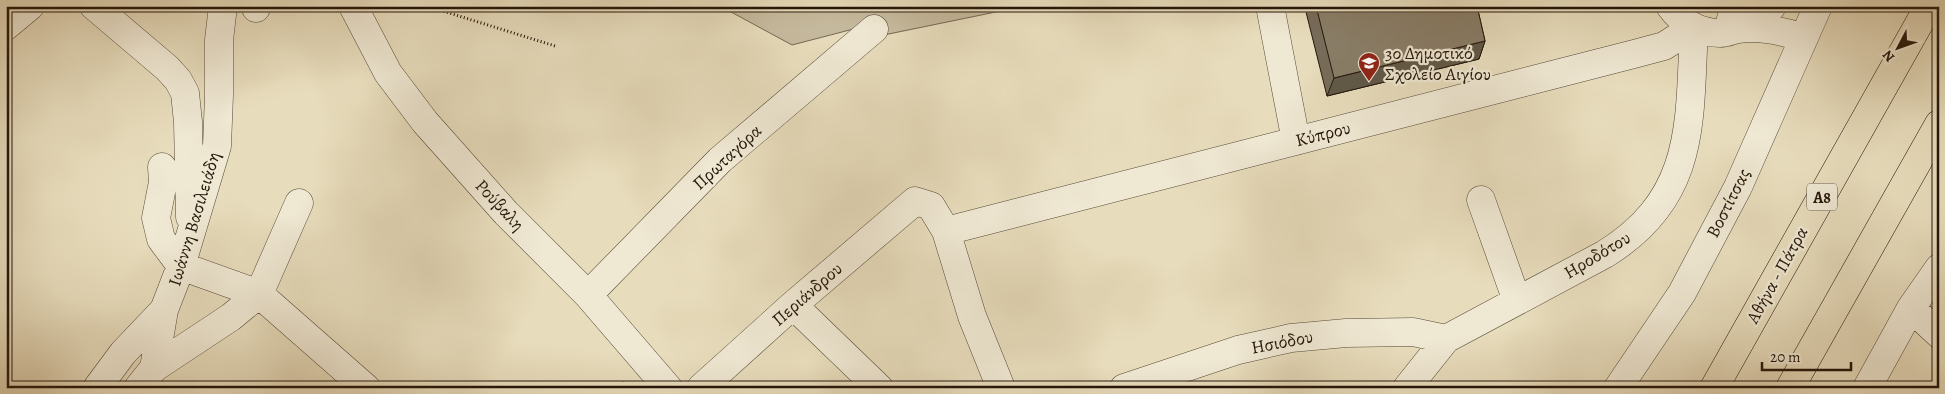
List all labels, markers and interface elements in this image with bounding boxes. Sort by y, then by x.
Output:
north arrow [1872,22,1922,72]
place label: 3ο Δημοτικό Σχολείο Αιγίου [1385,41,1491,86]
text: N [1878,46,1899,66]
school or university icon: 3ο Δημοτικό Σχολείο Αιγίου [1357,51,1381,82]
street label: Κύπρου [1293,116,1353,152]
street label: Πρωταγόρα [687,119,767,195]
street label: Ιωάννη Βασιλειάδη [162,149,226,289]
street label: Βοστίτσας [1700,164,1756,242]
street label: Ρούβαλη [470,174,530,236]
road number: Α8 [1807,183,1837,210]
street label: Αθήνα - Πάτρα [1740,222,1814,329]
street label: Ηροδότου [1559,226,1635,284]
street label: Περιάνδρου [767,257,847,331]
street label: Ησιόδου [1249,324,1315,360]
scale bar [1762,339,1851,371]
text: 20 m [1770,347,1801,367]

